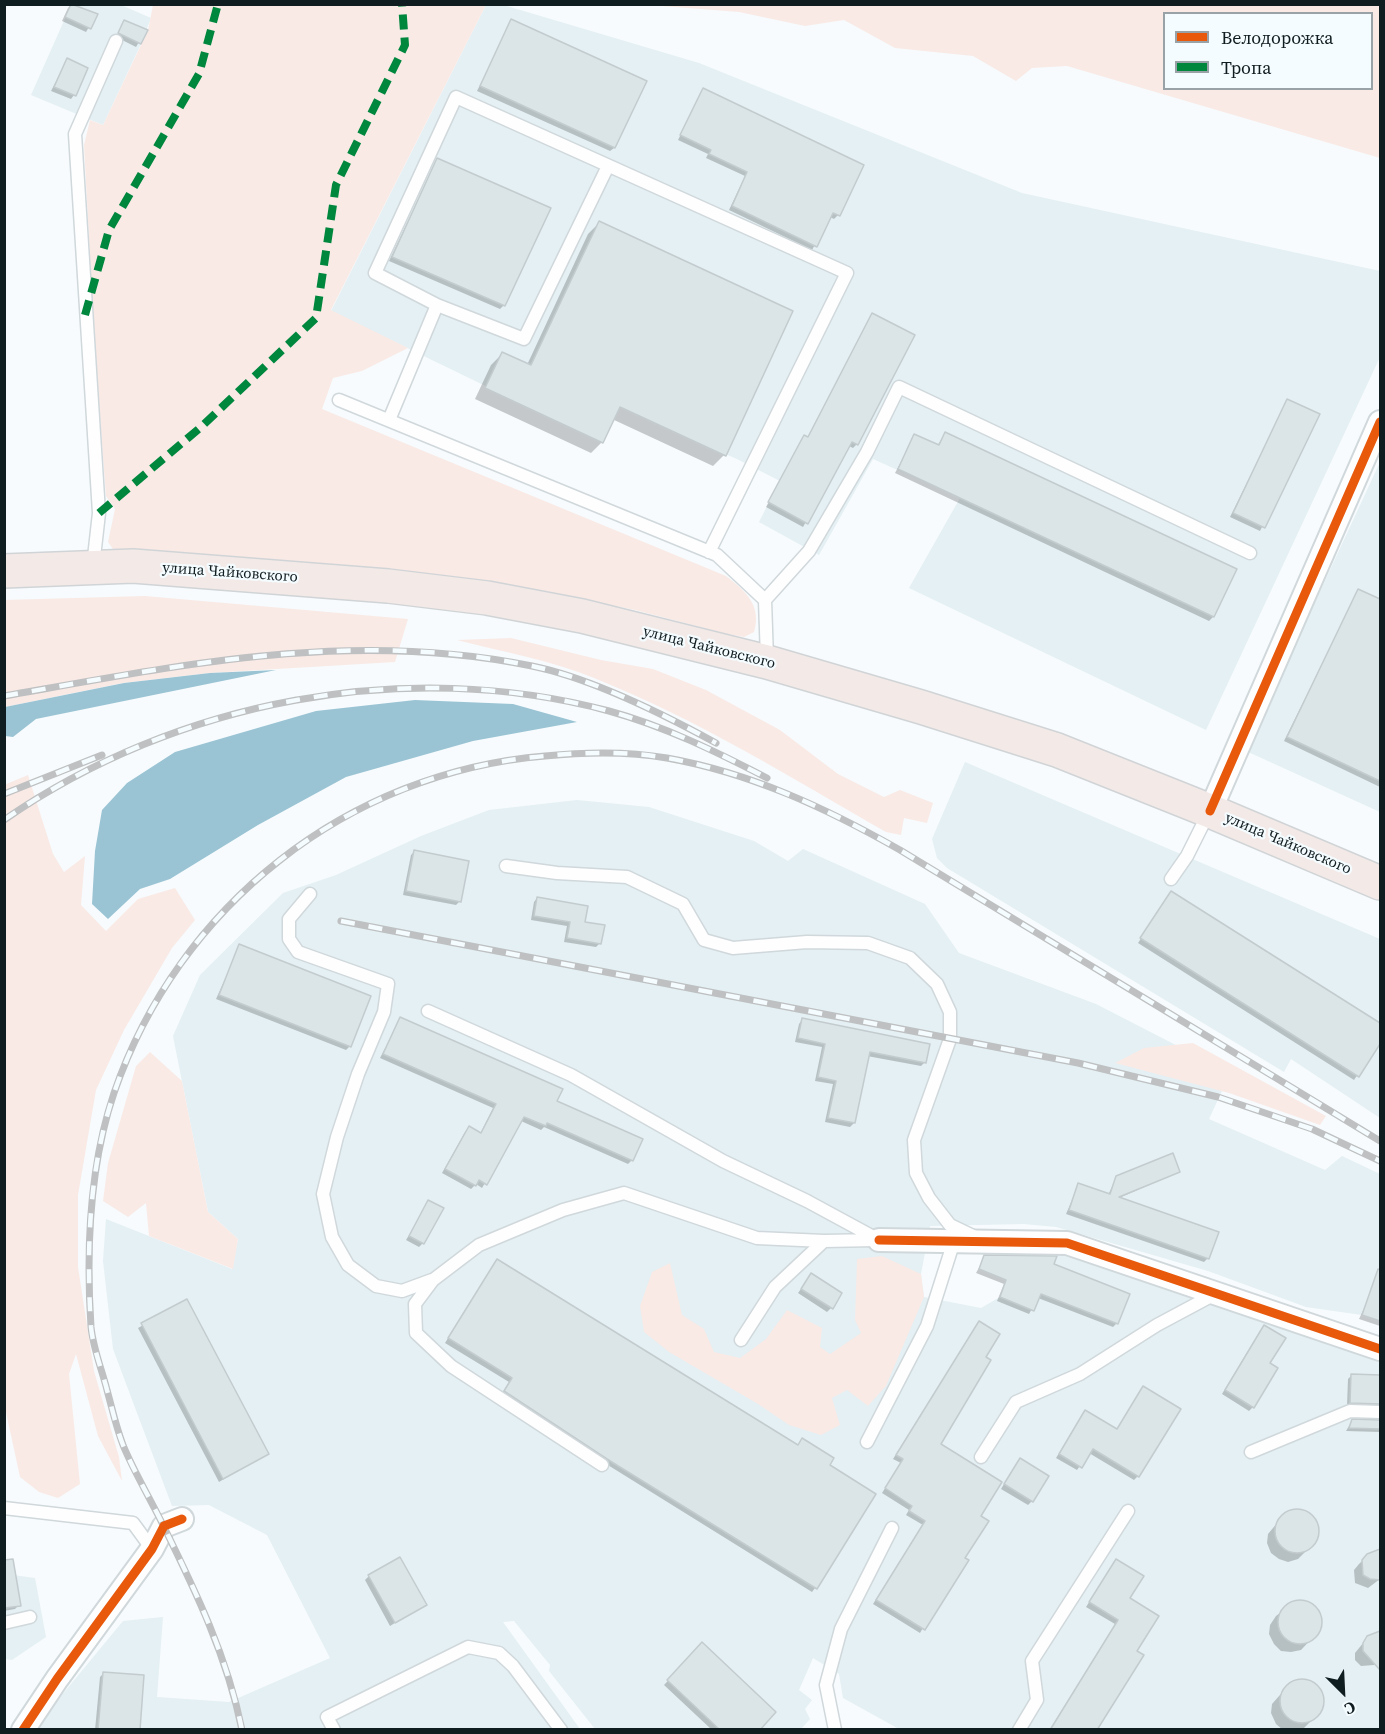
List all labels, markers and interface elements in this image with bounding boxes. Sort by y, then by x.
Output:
legend [1163,12,1373,90]
text: Велодорожка [1221,25,1333,50]
text: Тропа [1221,55,1271,80]
street label: улица Чайковского [162,559,298,587]
street label: улица Чайковского [641,623,777,673]
street label: улица Чайковского [1222,809,1354,879]
north arrow [1313,1662,1373,1722]
text: С [1341,1696,1359,1721]

